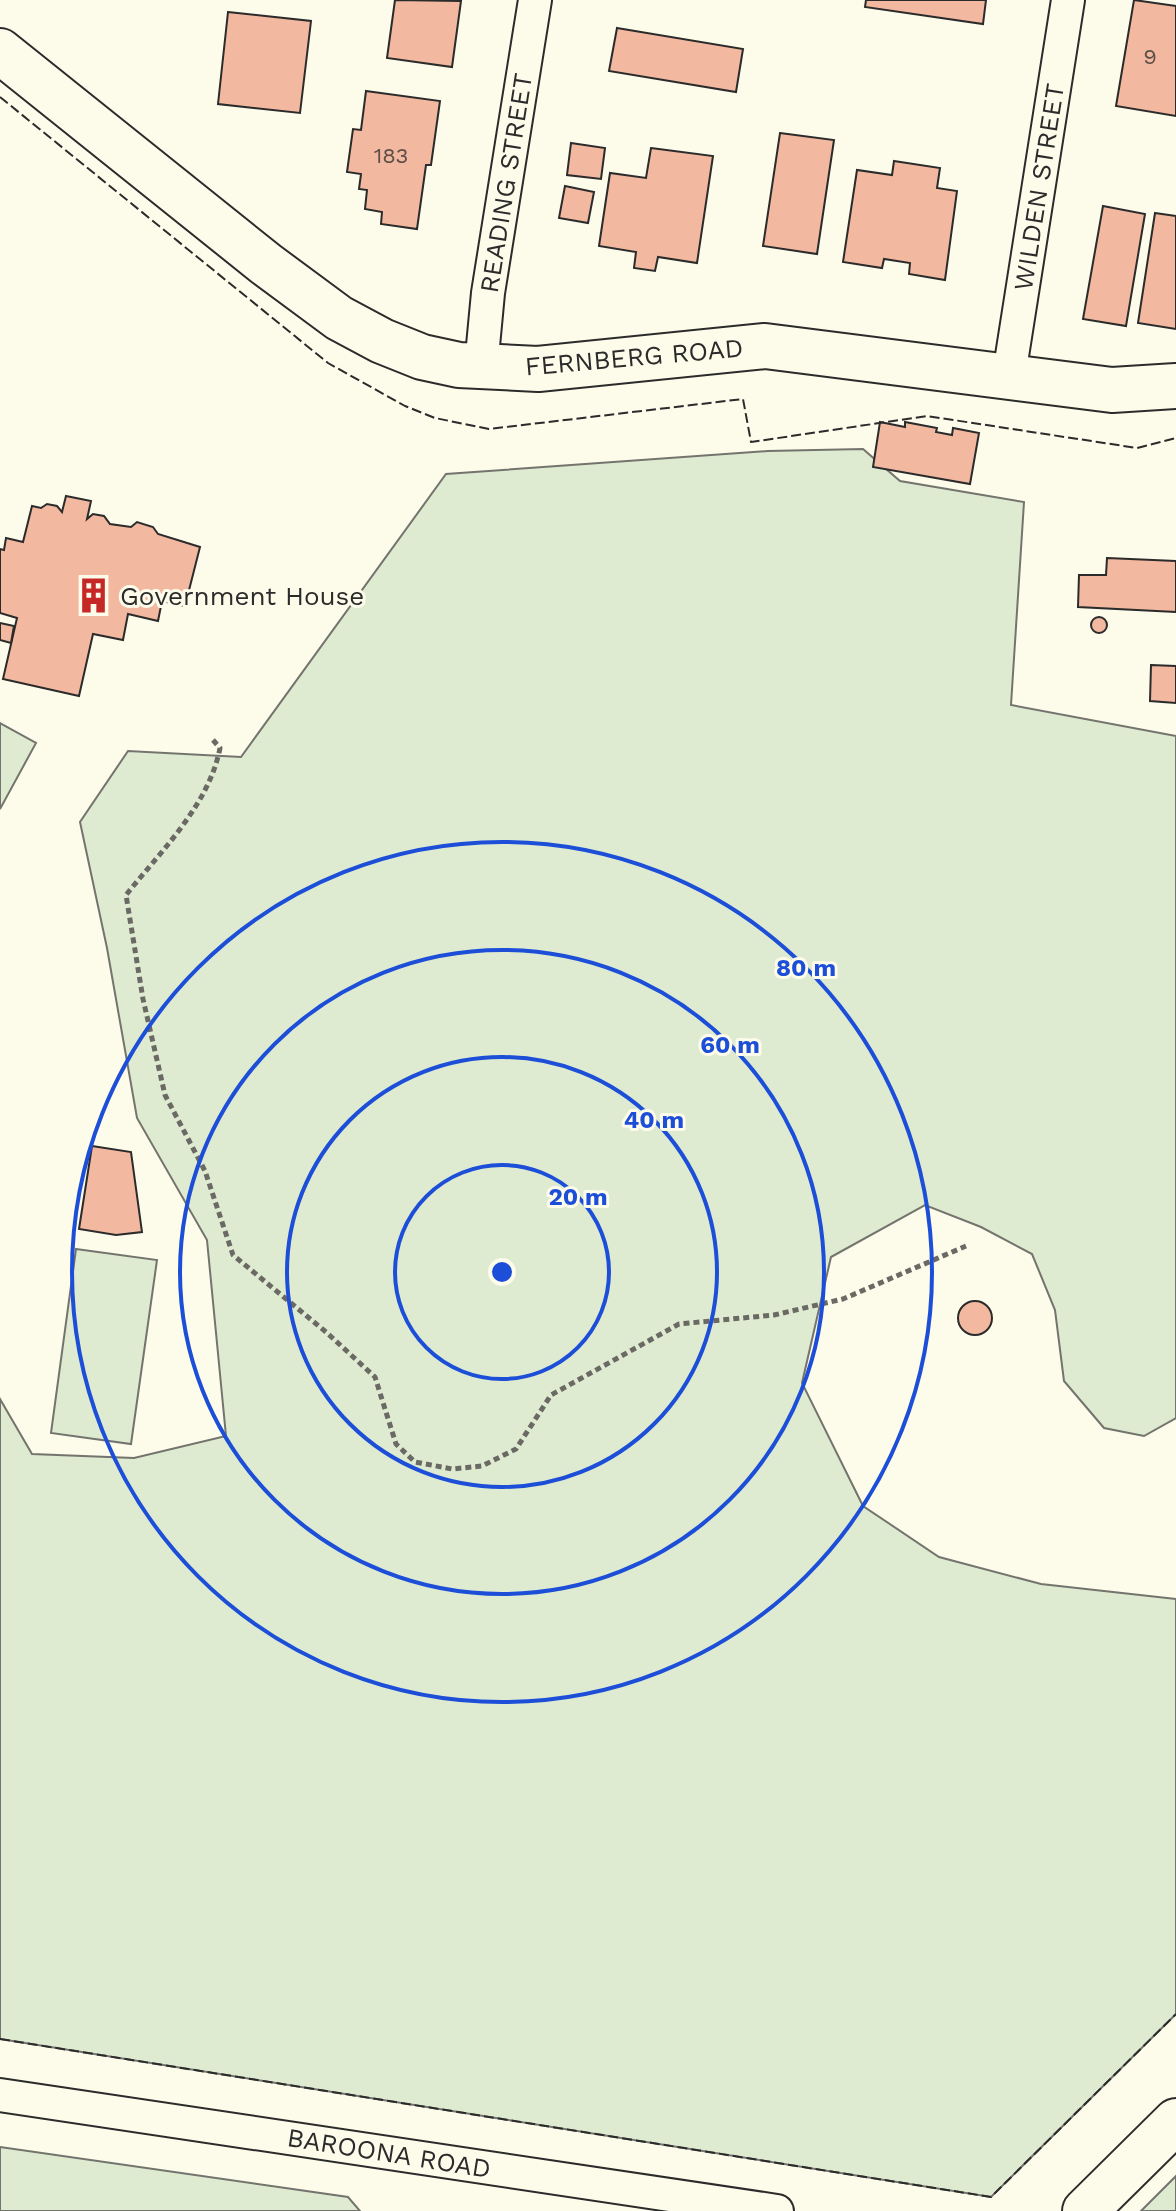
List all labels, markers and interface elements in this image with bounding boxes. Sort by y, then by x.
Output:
house number: 9 [1143,44,1157,69]
street label: READING STREET [474,71,538,295]
street label: WILDEN STREET [1008,81,1070,293]
house number: 183 [374,143,408,168]
street label: FERNBERG ROAD [524,333,744,381]
building icon: Government House [75,577,113,615]
place label: Government House [120,581,364,611]
text: 80 m [776,954,836,982]
text: 60 m [700,1031,760,1059]
text: 40 m [624,1106,684,1134]
text: 20 m [548,1183,608,1211]
centre of rings [488,1258,516,1286]
street label: BAROONA ROAD [285,2122,493,2184]

